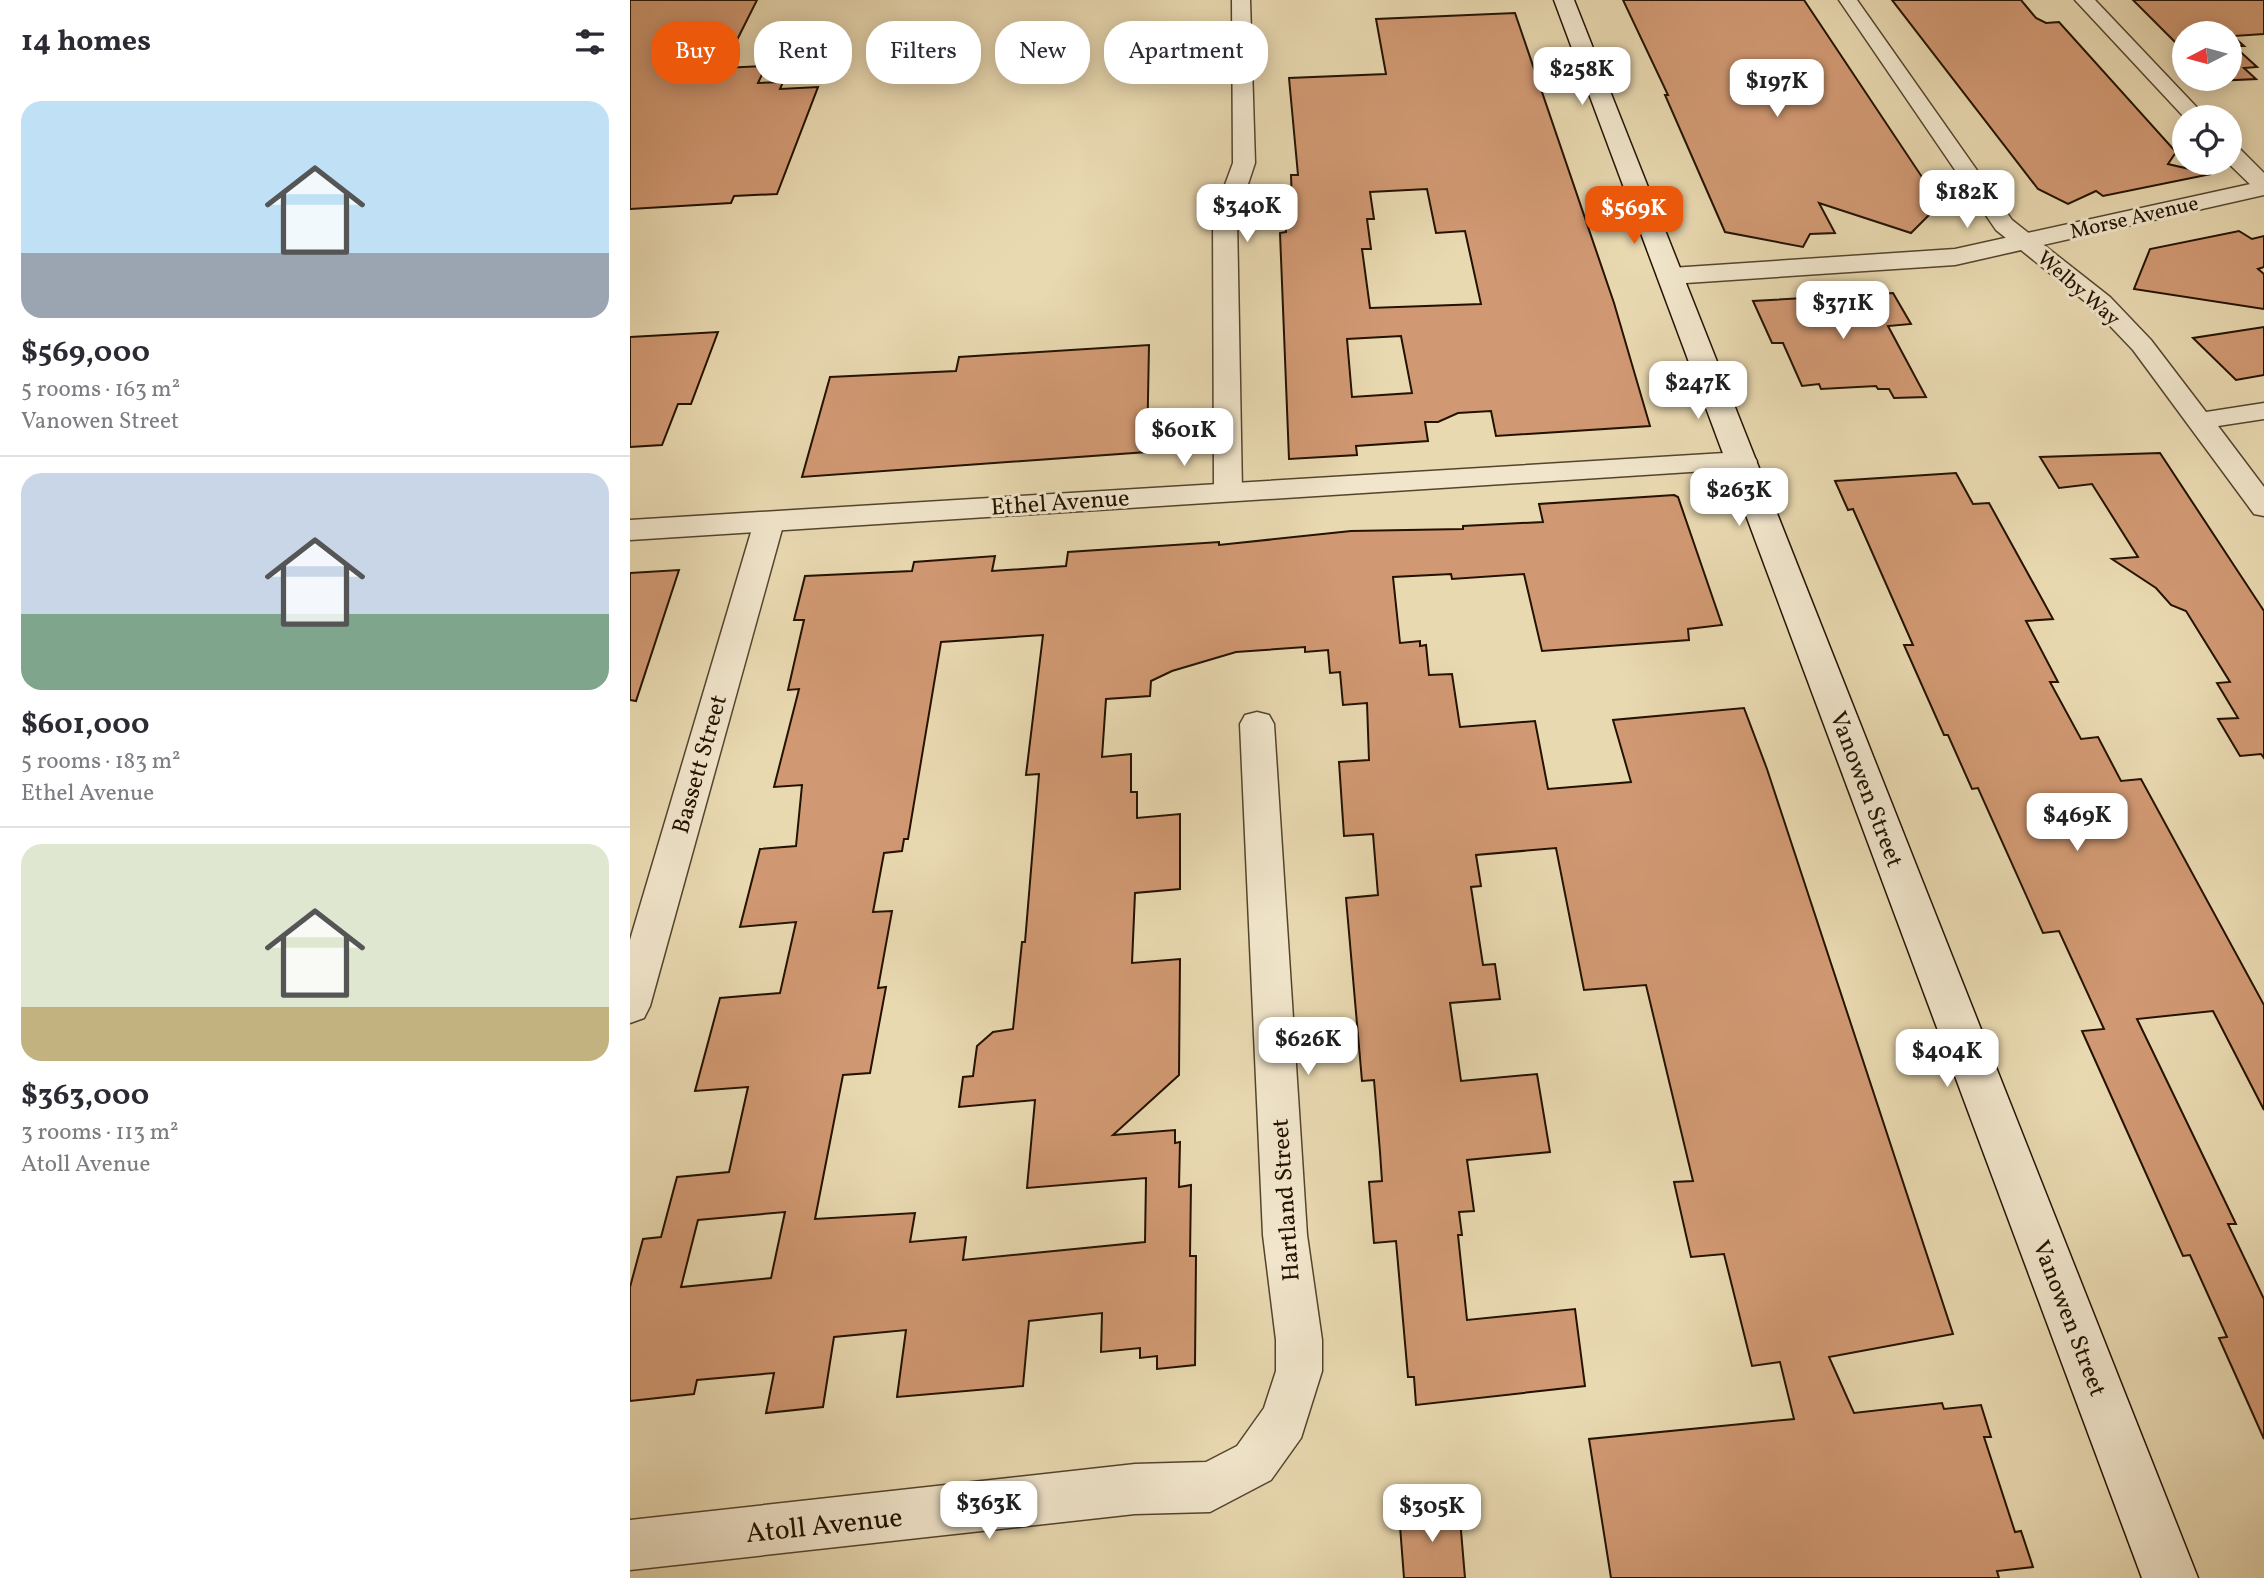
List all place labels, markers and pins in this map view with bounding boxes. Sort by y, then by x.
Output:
pin: $258K [1533,48,1631,107]
pin: $197K [1728,60,1826,119]
pin: $182K [1918,170,2016,230]
pin: $340K [1198,184,1296,244]
pin: $569K [1585,187,1683,246]
pin: $371K [1794,282,1892,341]
pin: $247K [1649,362,1747,421]
pin: $601K [1135,408,1233,468]
pin: $263K [1690,468,1788,528]
pin: $469K [2028,794,2126,853]
pin: $626K [1259,1018,1357,1077]
pin: $404K [1898,1030,1996,1089]
pin: $363K [940,1482,1038,1541]
pin: $305K [1383,1484,1481,1544]

